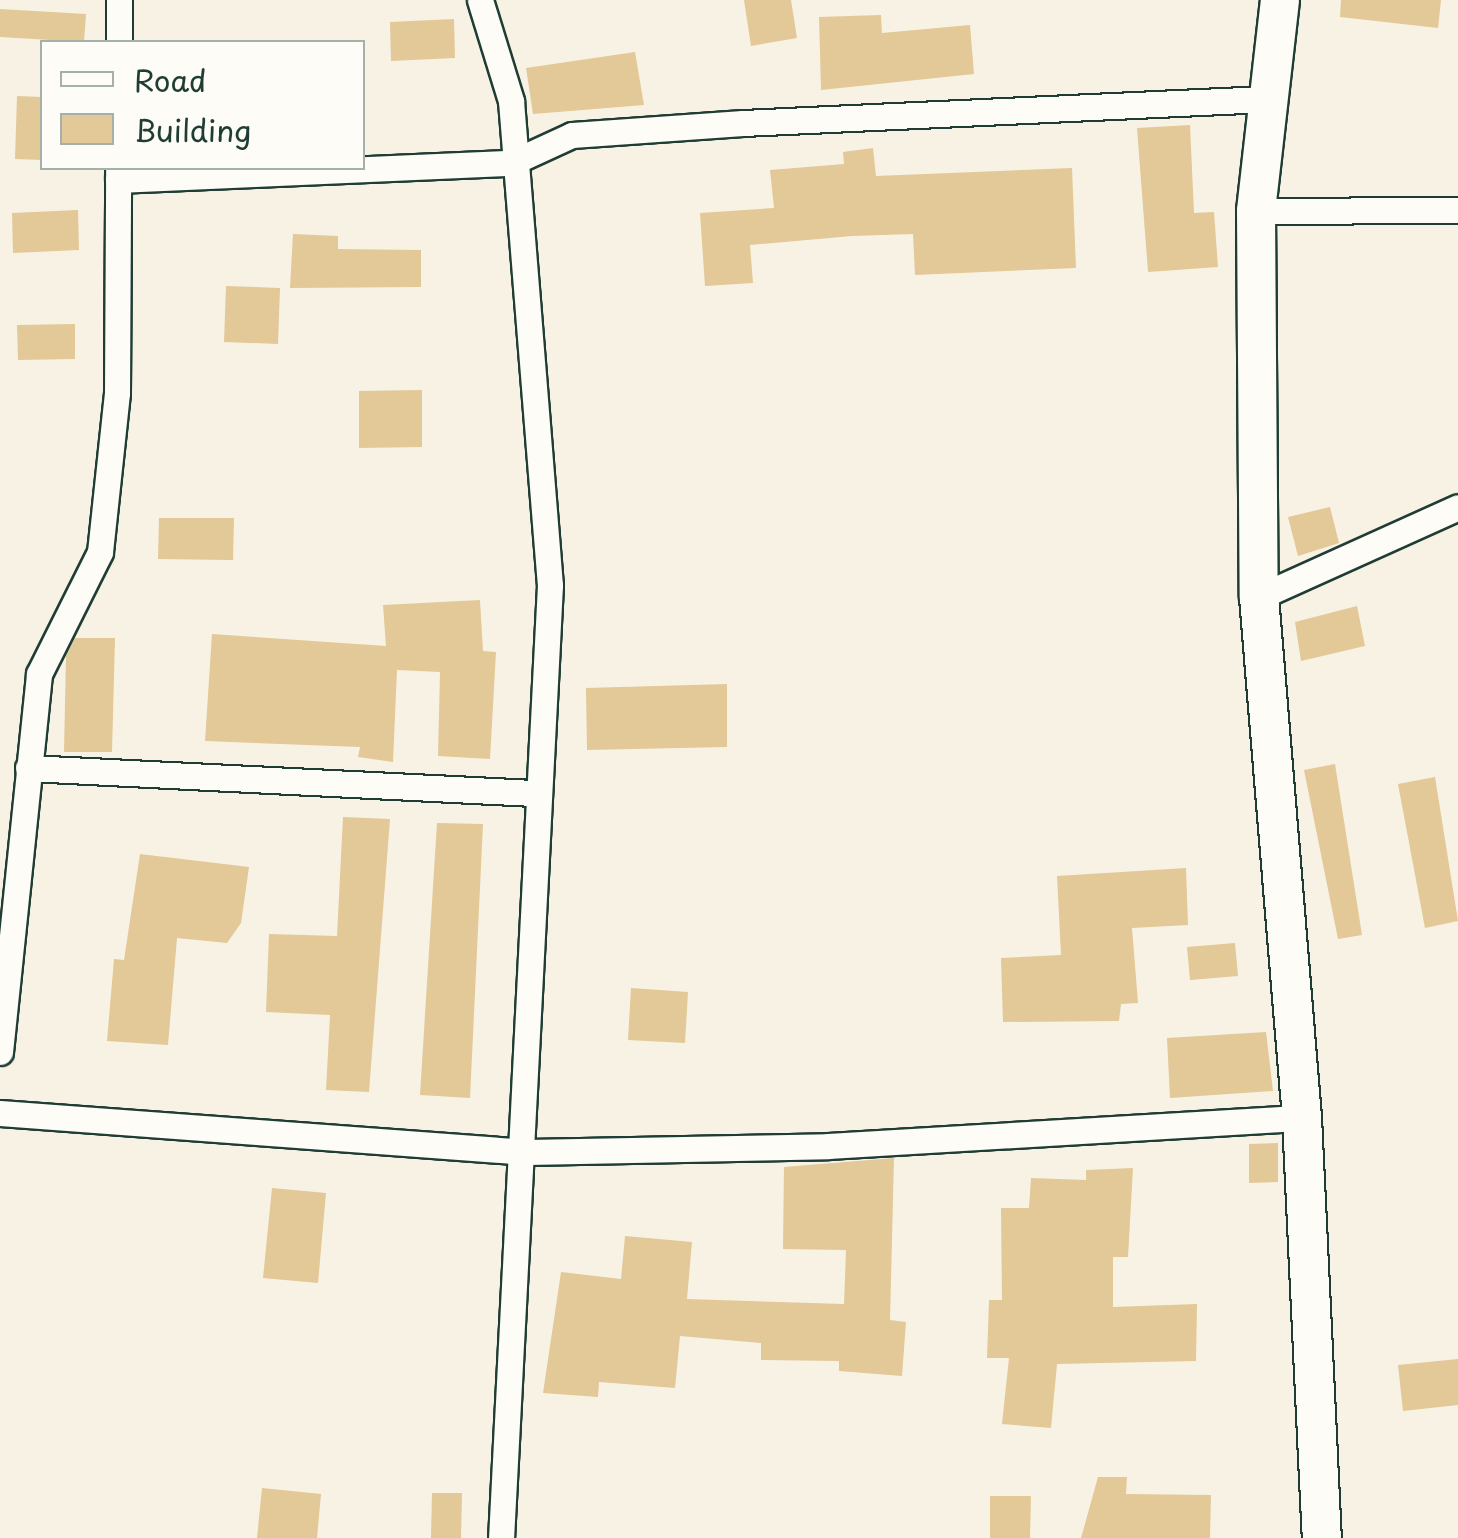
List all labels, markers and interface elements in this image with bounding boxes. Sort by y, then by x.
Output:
legend [40,40,365,170]
text: Road [134,57,207,102]
text: Building [134,107,251,152]

